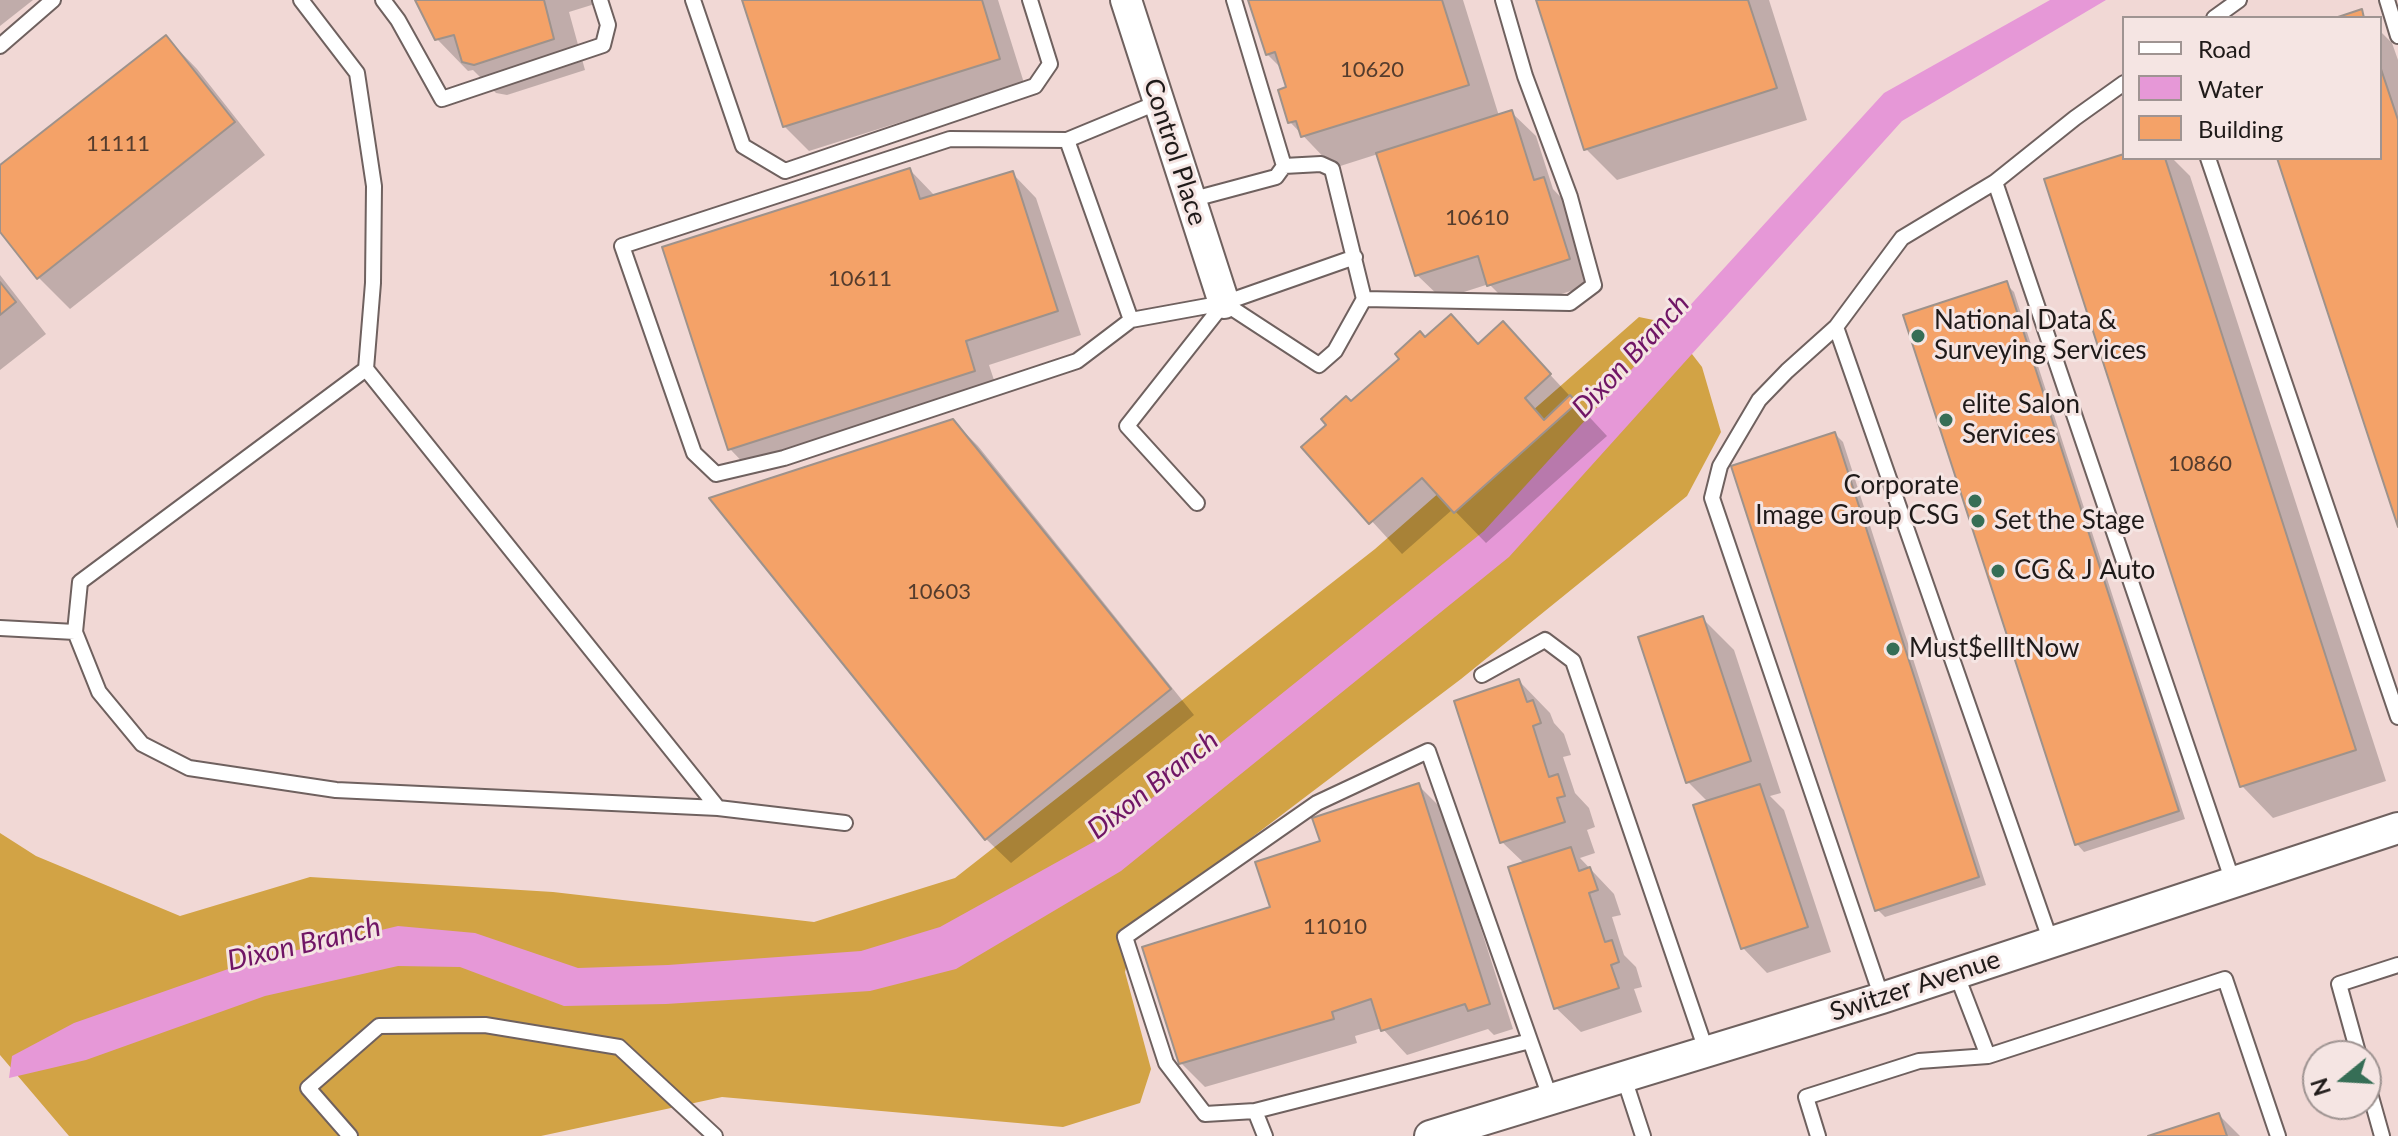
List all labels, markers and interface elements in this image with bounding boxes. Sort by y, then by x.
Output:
legend [2122,16,2382,160]
text: Road [2198,34,2251,63]
house number: 10620 [1340,57,1404,83]
text: Water [2198,74,2263,103]
street label: Control Place [1137,75,1213,229]
text: Building [2198,114,2283,143]
house number: 11111 [86,131,150,157]
house number: 10610 [1445,205,1509,231]
house number: 10611 [828,266,892,292]
water label: Dixon Branch [1565,287,1697,425]
place label: National Data & Surveying Services [1934,305,2147,366]
marker: National Data & Surveying Services [1909,327,1927,345]
place label: elite Salon Services [1962,389,2080,450]
marker: elite Salon Services [1937,411,1955,429]
house number: 10860 [2168,451,2232,477]
place label: Corporate Image Group CSG [1755,470,1959,532]
marker: Corporate Image Group CSG [1966,492,1984,510]
place label: Set the Stage [1994,505,2145,537]
marker: Set the Stage [1969,512,1987,530]
place label: CG & J Auto [2014,555,2155,587]
marker: CG & J Auto [1989,562,2007,580]
house number: 10603 [907,579,971,605]
place label: Must$ellItNow [1909,633,2080,665]
marker: Must$ellItNow [1884,640,1902,658]
water label: Dixon Branch [1081,724,1225,846]
water label: Dixon Branch [224,910,384,978]
house number: 11010 [1303,914,1367,940]
street label: Switzer Avenue [1826,944,2004,1028]
north arrow [2302,1040,2382,1120]
text: N [2305,1075,2336,1099]

